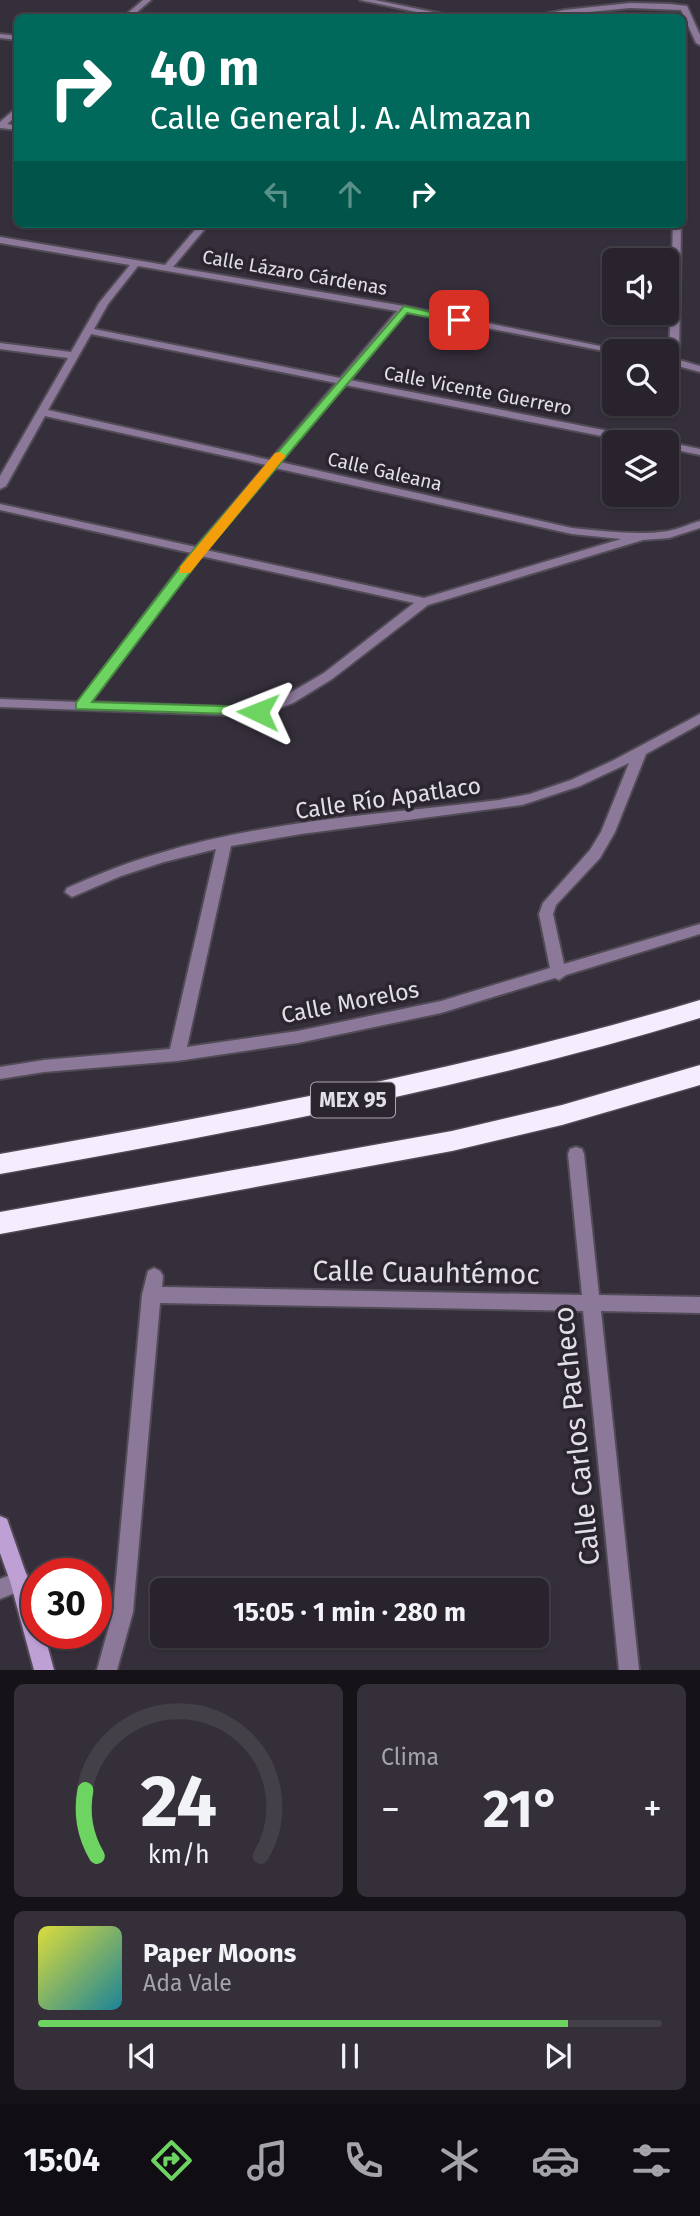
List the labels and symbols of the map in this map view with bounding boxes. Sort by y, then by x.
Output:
street label: Calle Lázaro Cárdenas [201,245,389,300]
pin [429,290,489,350]
street label: Calle Vicente Guerrero [382,361,574,420]
street label: Calle Galeana [325,447,444,496]
position arrow [221,675,295,749]
street label: Calle Río Apatlaco [293,771,483,825]
street label: Calle Morelos [279,975,421,1029]
road number: MEX 95 [311,1082,395,1118]
street label: Calle Cuauhtémoc [312,1254,540,1291]
street label: Calle Carlos Pacheco [547,1305,606,1567]
speed limit sign: 30 [21,1558,112,1649]

